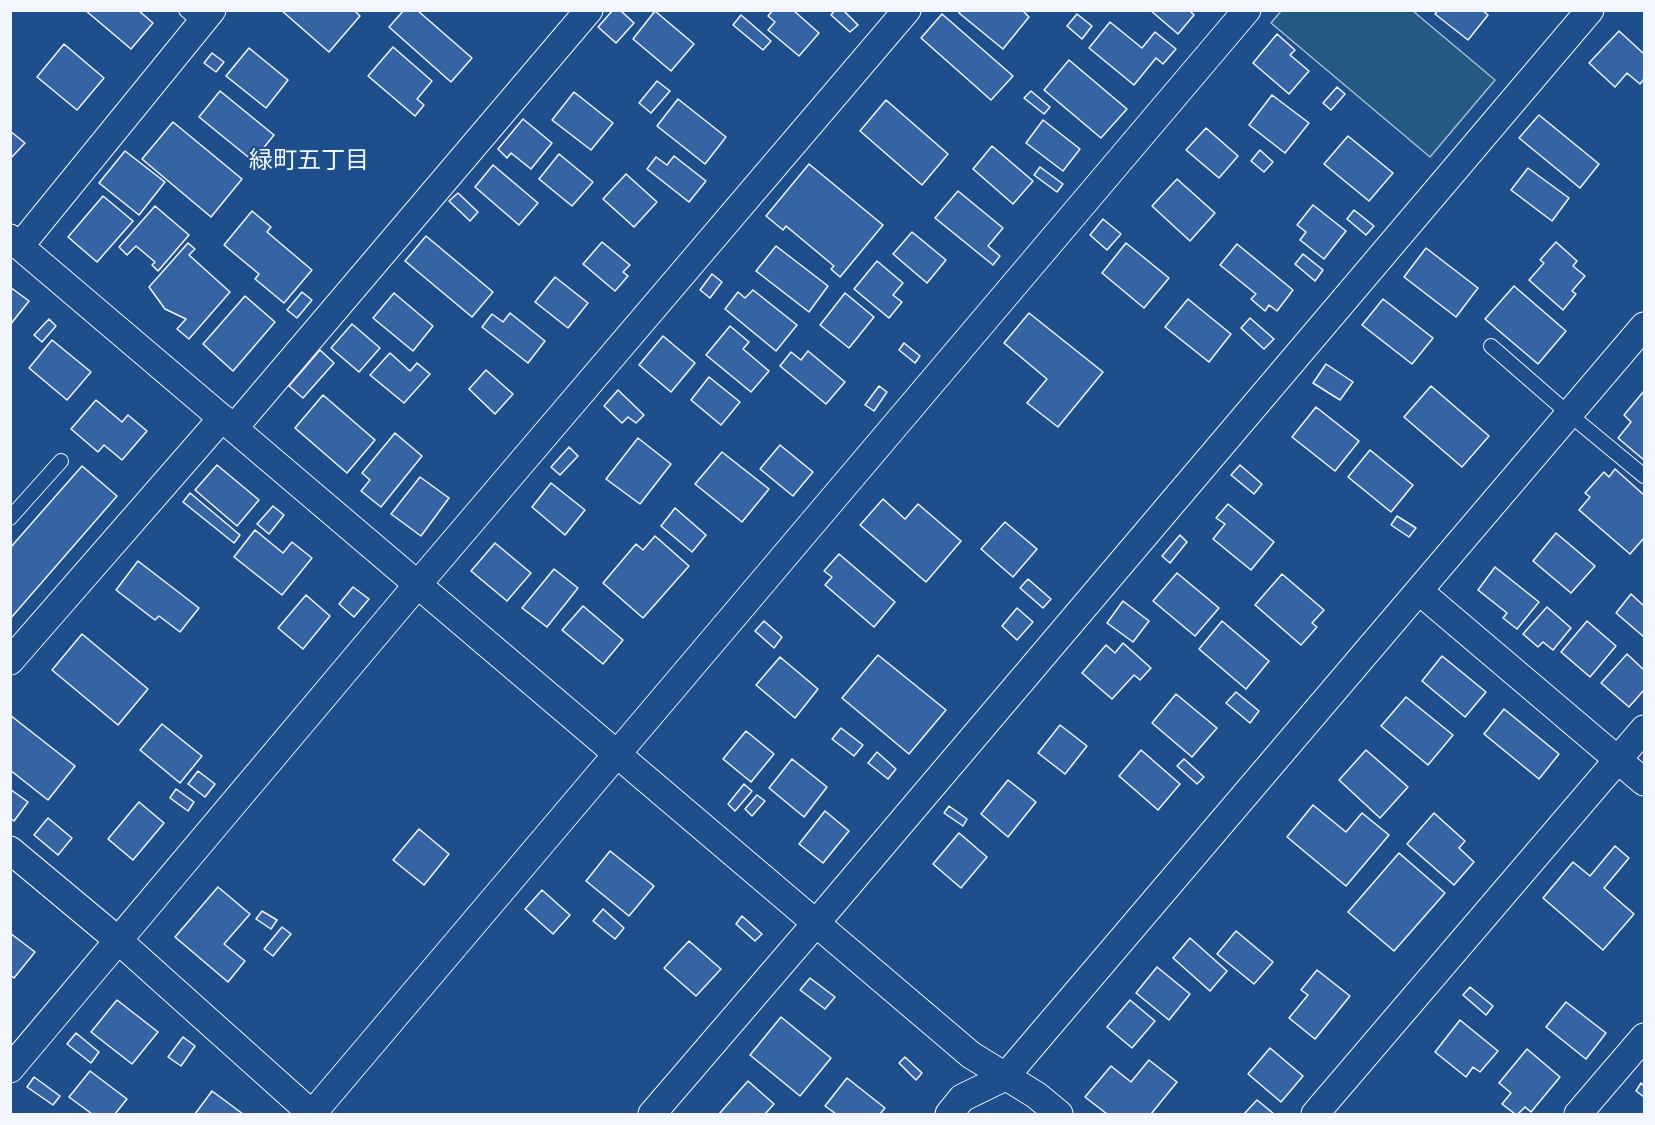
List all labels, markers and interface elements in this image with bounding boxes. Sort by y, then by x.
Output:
district label: 緑町五丁目 [249,147,369,175]

